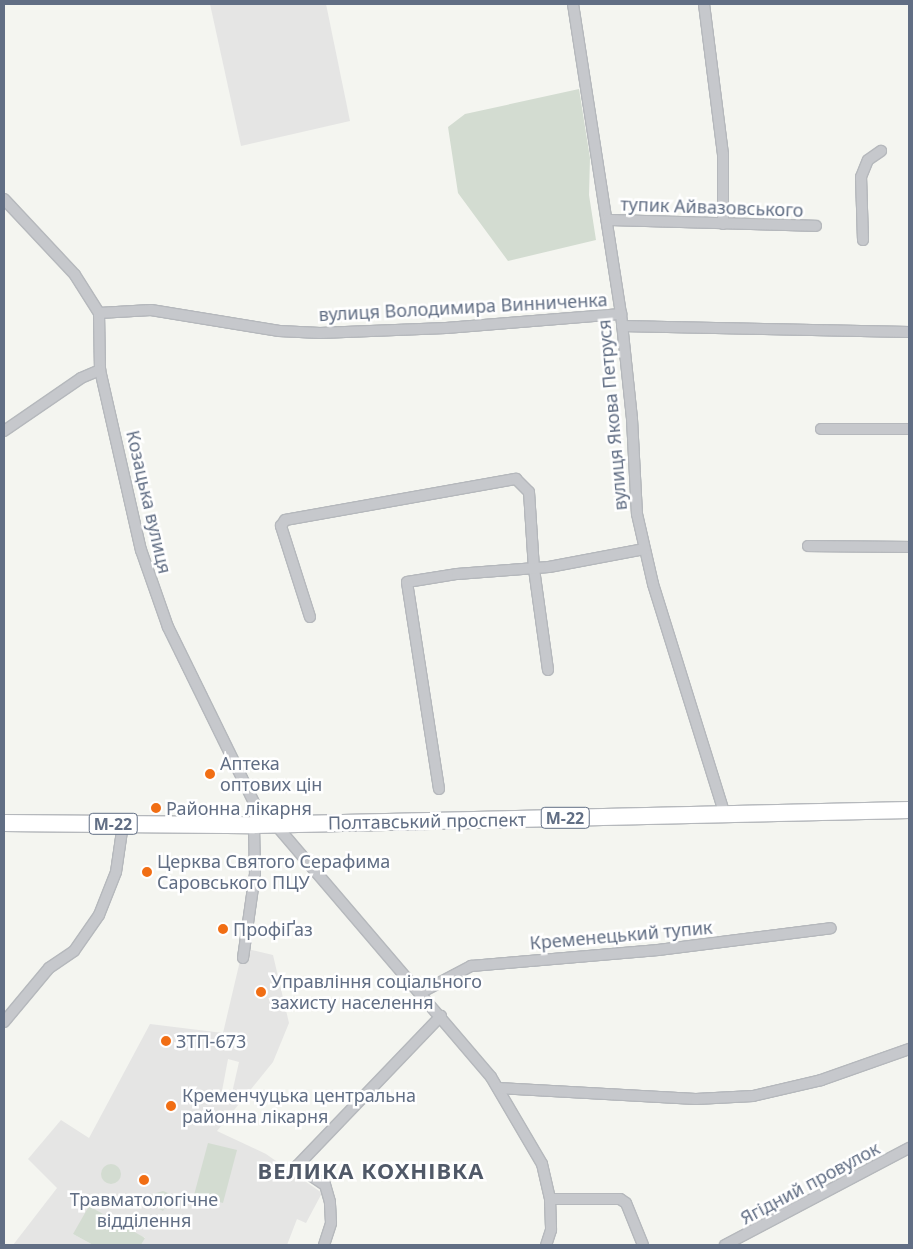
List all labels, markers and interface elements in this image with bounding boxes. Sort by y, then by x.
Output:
street label: тупик Айвазовського [620,193,804,221]
street label: вулиця Володимира Винниченка [318,289,608,325]
street label: вулиця Якова Петруся [593,319,631,511]
street label: Козацька вулиця [122,428,176,576]
place label: Аптека оптових цін [220,753,322,796]
marker: Аптека оптових цін [204,768,216,780]
place label: Районна лікарня [166,797,312,819]
marker: Районна лікарня [150,802,162,814]
road number: М-22 [540,804,590,831]
street label: Полтавський проспект [328,808,526,834]
road number: М-22 [88,811,138,838]
place label: Церква Святого Серафима Саровського ПЦУ [157,851,390,894]
marker: Церква Святого Серафима Саровського ПЦУ [141,866,153,878]
street label: Кременецький тупик [529,916,713,954]
place label: ПрофіҐаз [233,918,313,940]
marker: ПрофіҐаз [217,923,229,935]
place label: Управління соціального захисту населення [271,971,482,1014]
marker: Управління соціального захисту населення [255,986,267,998]
place label: ЗТП-673 [176,1030,246,1052]
marker: ЗТП-673 [160,1035,172,1047]
place label: Кременчуцька центральна районна лікарня [182,1085,416,1128]
marker: Кременчуцька центральна районна лікарня [164,1099,178,1113]
street label: Ягідний провулок [737,1137,883,1229]
district label: ВЕЛИКА КОХНІВКА [256,1158,486,1184]
marker: Травматологічне відділення [137,1173,151,1187]
place label: Травматологічне відділення [70,1189,218,1232]

